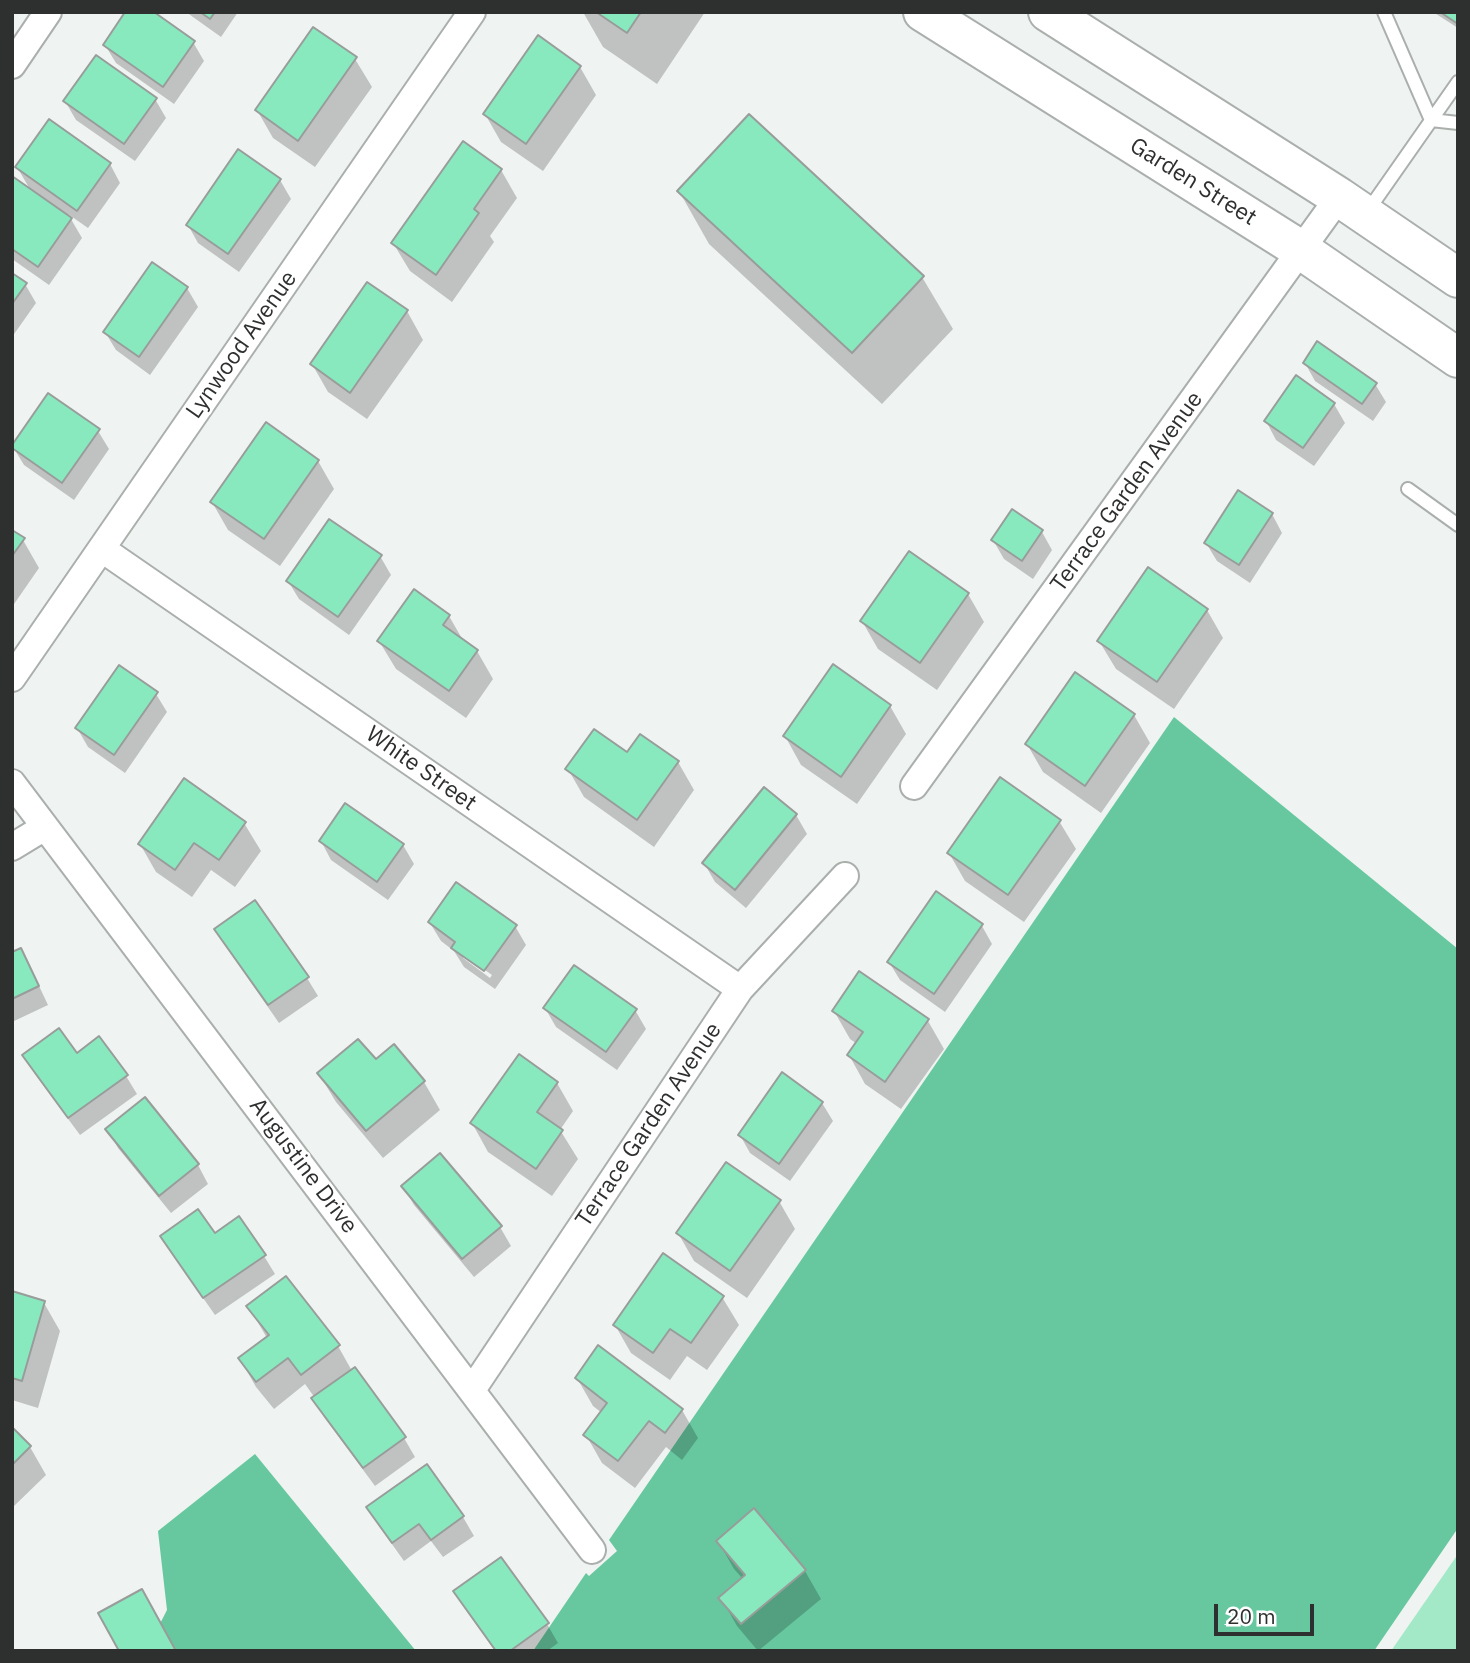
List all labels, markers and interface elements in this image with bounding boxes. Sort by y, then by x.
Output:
street label: Garden Street [1125,132,1261,232]
street label: Lynwood Avenue [181,266,303,424]
street label: Terrace Garden Avenue [1045,387,1209,597]
street label: White Street [360,721,482,817]
street label: Terrace Garden Avenue [570,1018,728,1232]
street label: Augustine Drive [243,1093,363,1239]
scale bar [1218,1590,1318,1634]
text: 20 m [1227,1602,1276,1630]

